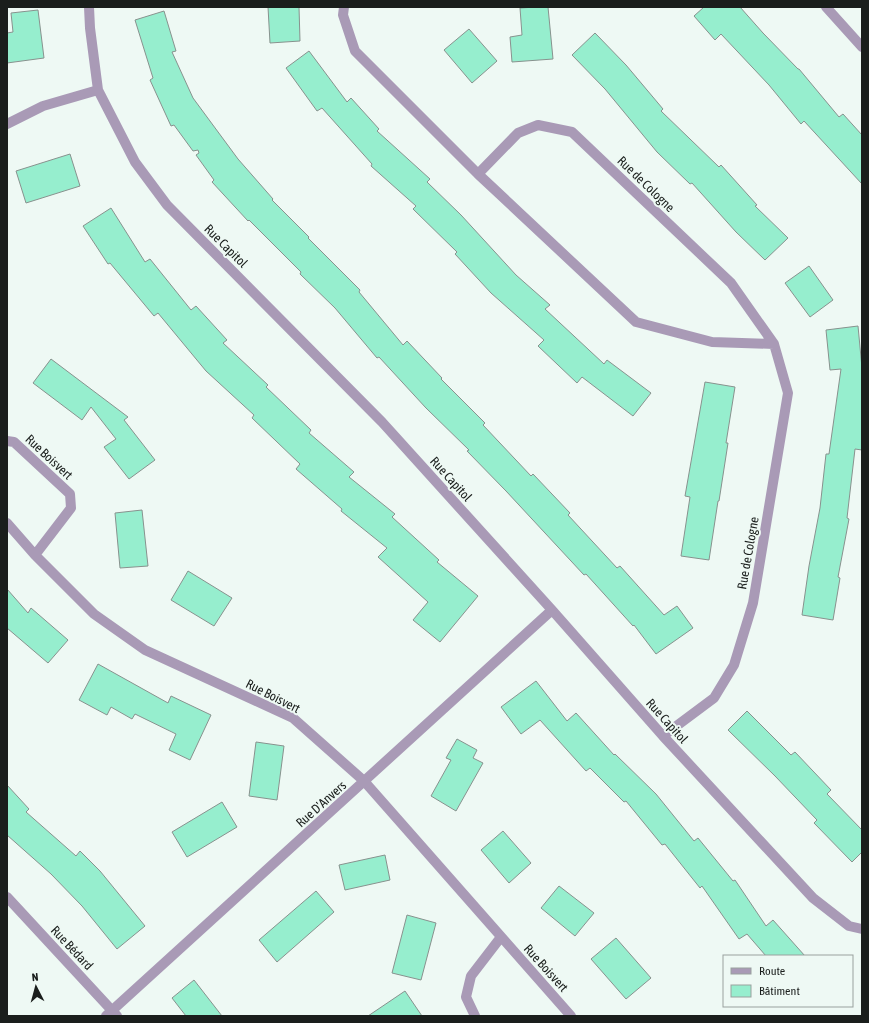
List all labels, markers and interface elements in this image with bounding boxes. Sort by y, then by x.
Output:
street label: Rue de Cologne [614,153,678,215]
street label: Rue Capitol [201,221,251,271]
street label: Rue Boisvert [22,431,76,483]
street label: Rue Capitol [427,454,475,505]
street label: Rue de Cologne [734,515,762,590]
street label: Rue Boisvert [243,676,303,716]
street label: Rue Capitol [643,696,691,747]
street label: Rue D'Anvers [293,777,349,830]
street label: Rue Bédard [48,923,96,973]
street label: Rue Boisvert [521,941,571,995]
legend [723,955,853,1007]
text: Route [759,964,785,978]
north arrow [16,967,56,1007]
text: N [31,971,39,983]
text: Bâtiment [759,984,800,998]

